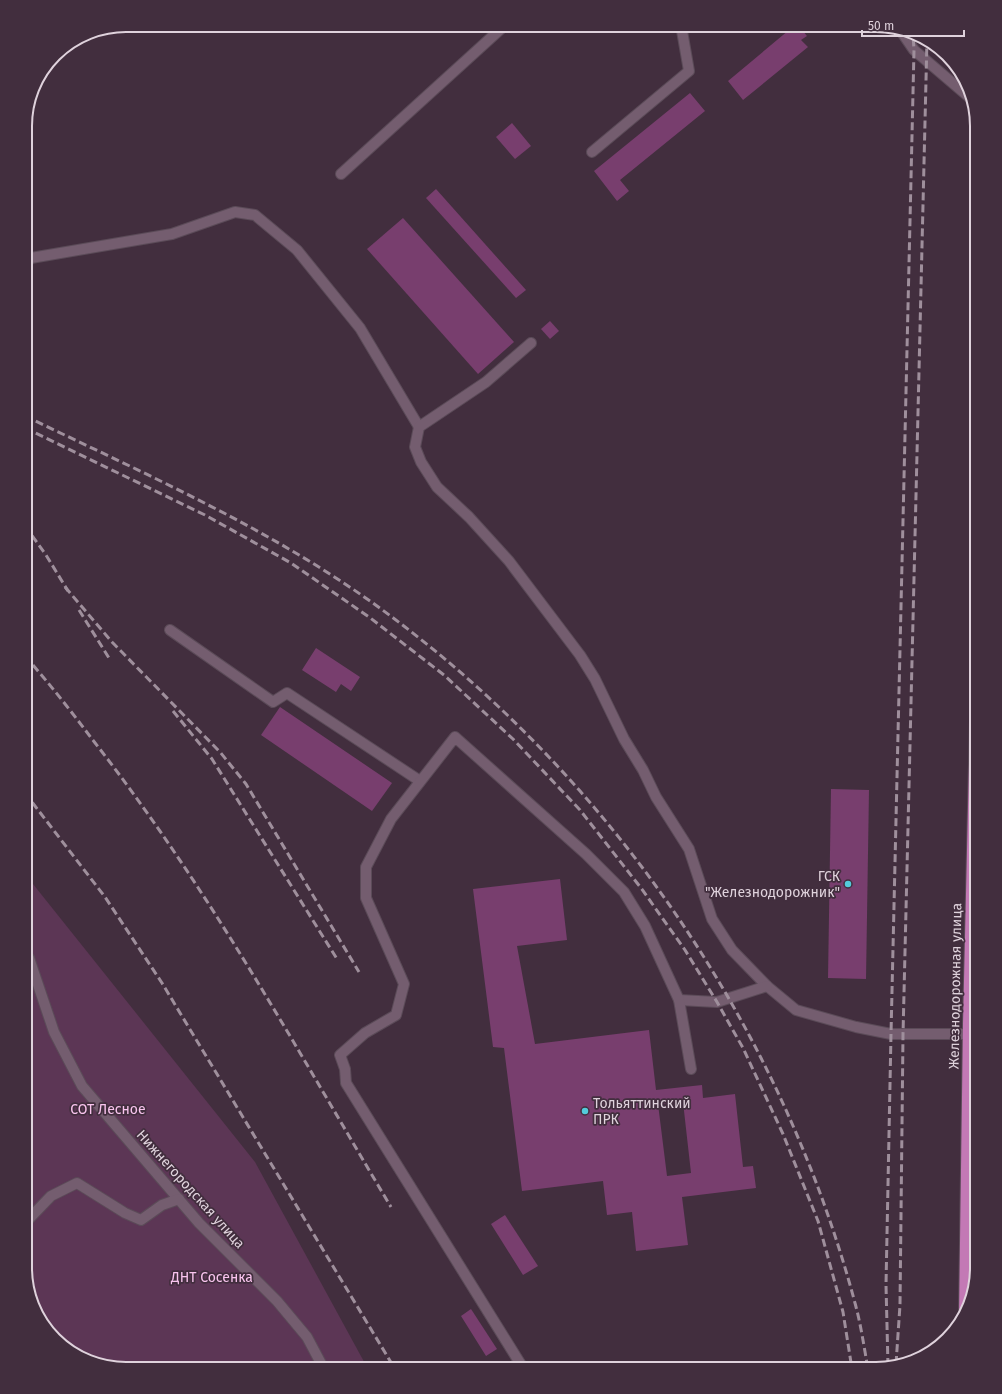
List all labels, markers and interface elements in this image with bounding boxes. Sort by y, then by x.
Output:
scale bar [862,12,964,38]
text: 50 m [868,19,894,33]
place label: ГСК "Железнодорожник" [705,868,841,901]
marker: ГСК "Железнодорожник" [843,879,853,889]
street label: Железнодорожная улица [946,903,965,1069]
place label: Тольяттинский ПРК [593,1095,691,1128]
park label: СОТ Лесное [70,1101,146,1118]
marker: Тольяттинский ПРК [580,1106,590,1116]
street label: Нижнегородская улица [133,1127,248,1252]
park label: ДНТ Сосенка [170,1269,253,1286]

